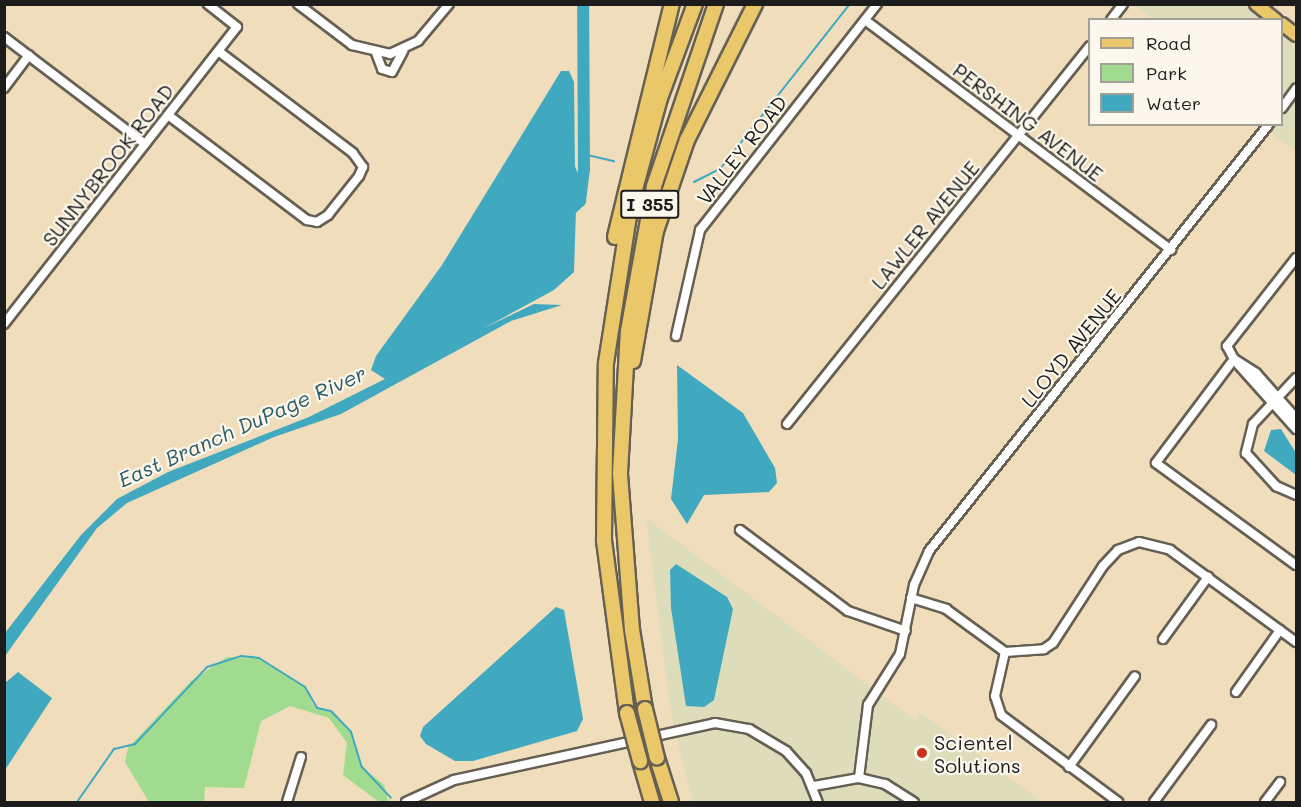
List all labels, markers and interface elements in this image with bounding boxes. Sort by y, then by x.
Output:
legend [1088,18,1283,126]
text: Road [1146,31,1191,55]
street label: PERSHING AVENUE [948,58,1108,186]
text: Park [1146,61,1187,85]
street label: SUNNYBROOK ROAD [37,79,179,251]
street label: VALLEY ROAD [692,91,792,209]
text: Water [1146,91,1201,115]
street label: LAWLER AVENUE [866,156,984,294]
road number: I 355 [620,189,680,219]
street label: LLOYD AVENUE [1016,284,1126,412]
water label: East Branch DuPage River [114,360,370,492]
place label: Scientel Solutions [934,730,1021,777]
marker: Scientel Solutions [915,746,929,760]

